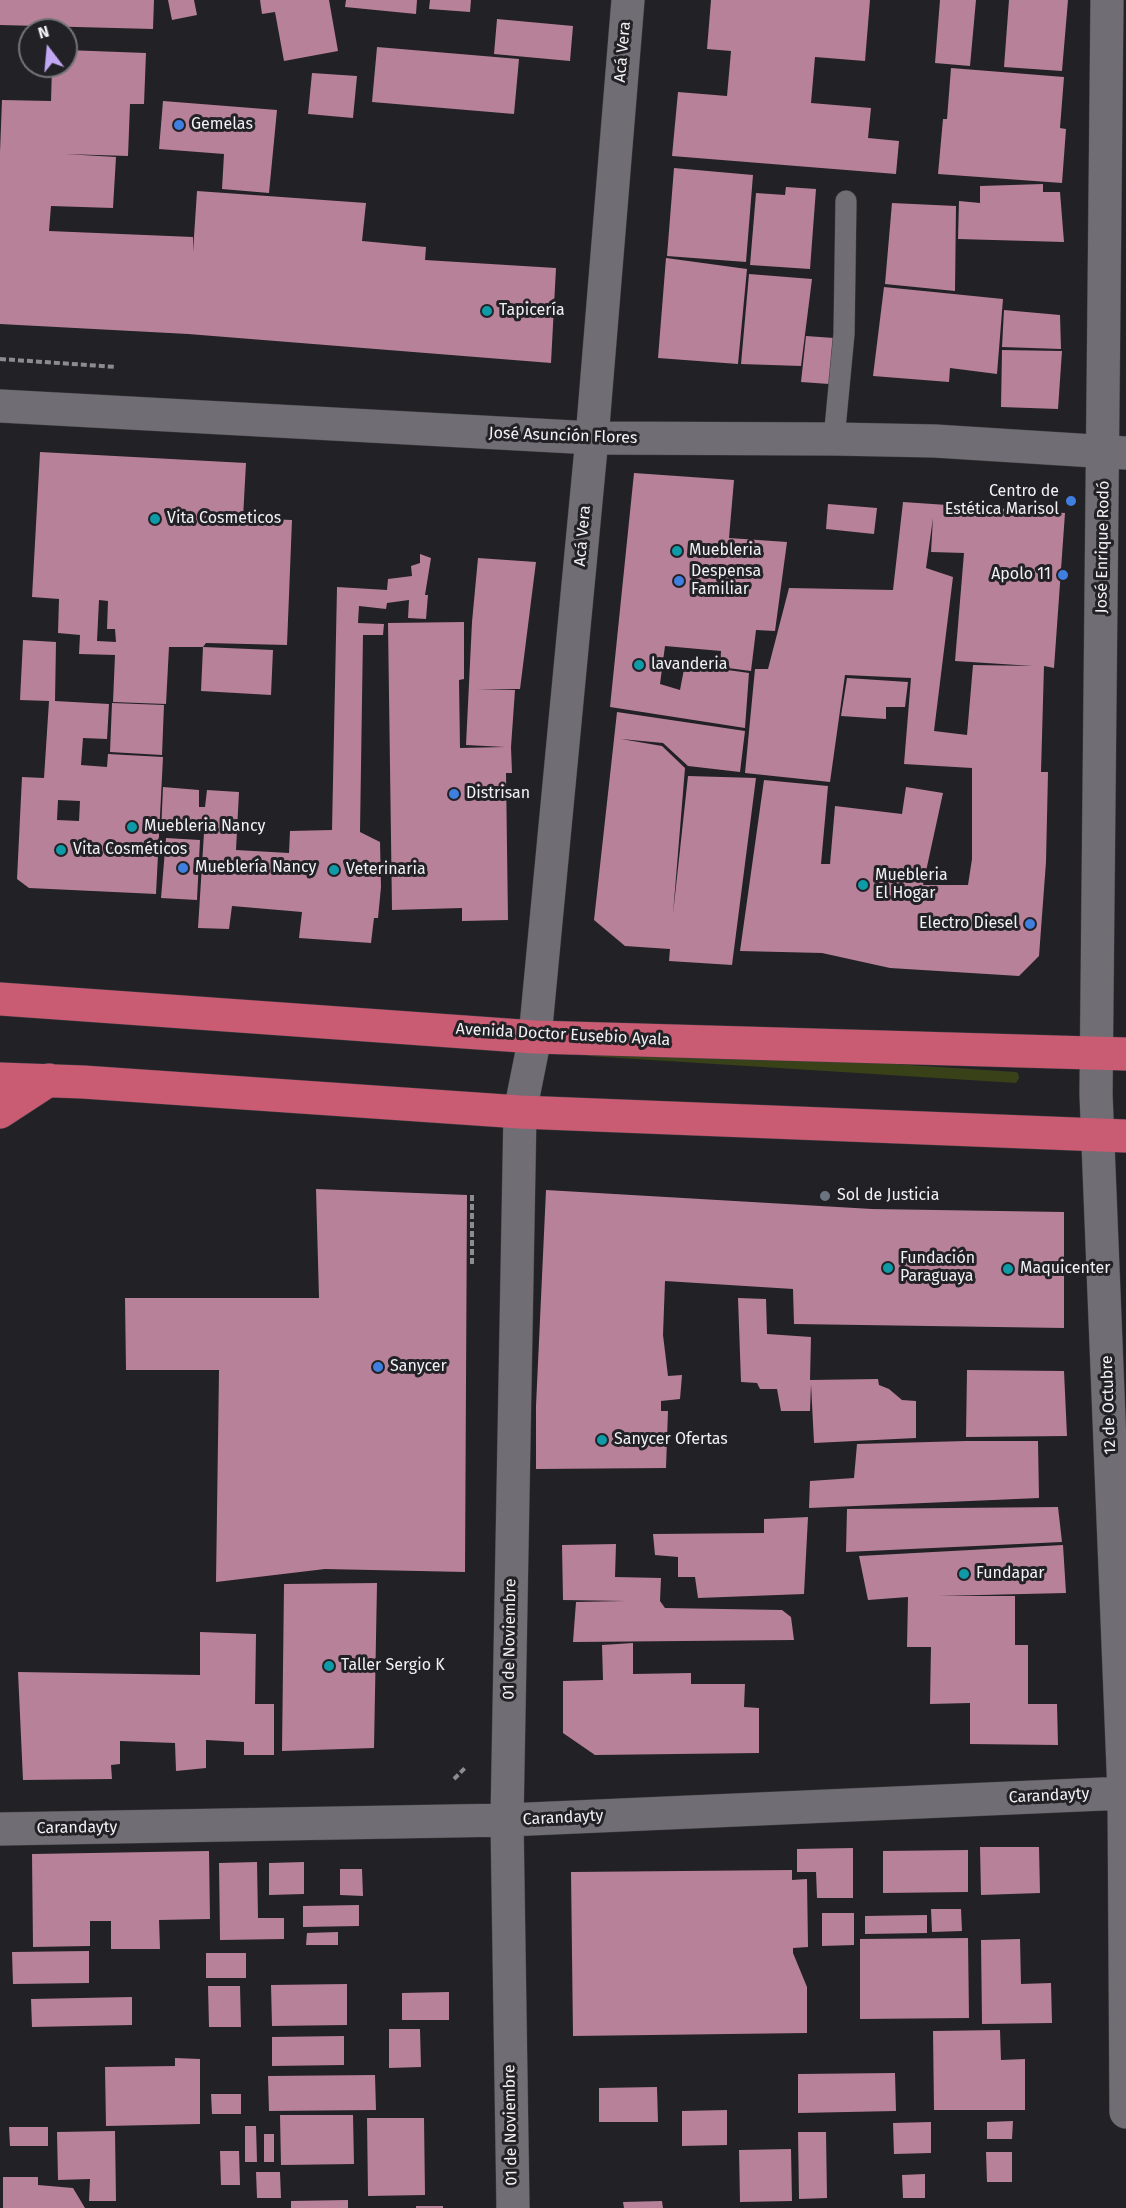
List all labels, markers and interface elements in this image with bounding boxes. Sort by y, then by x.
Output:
north arrow [18,18,78,78]
street label: Acá Vera [611,21,635,83]
text: N [36,22,51,43]
place label: Gemelas [191,115,253,135]
marker: Gemelas [172,118,186,132]
place label: Tapicería [499,301,565,321]
marker: Tapicería [480,304,494,318]
street label: José Asunción Flores [488,424,638,448]
street label: José Enrique Rodó [1092,481,1114,613]
place label: Centro de Estética Marisol [945,482,1059,520]
marker: Centro de Estética Marisol [1064,494,1078,508]
street label: Acá Vera [571,505,595,567]
place label: Vita Cosmeticos [167,509,281,529]
marker: Vita Cosmeticos [148,512,162,526]
place label: Muebleria [689,541,762,561]
marker: Muebleria [670,544,684,558]
place label: Despensa Familiar [691,562,761,600]
place label: Apolo 11 [991,565,1051,585]
marker: Apolo 11 [1056,568,1070,582]
marker: Despensa Familiar [672,574,686,588]
place label: lavanderia [651,655,727,675]
marker: lavanderia [632,658,646,672]
place label: Distrisan [466,784,530,804]
marker: Distrisan [447,787,461,801]
place label: Muebleria Nancy [144,817,265,837]
marker: Muebleria Nancy [125,820,139,834]
place label: Vita Cosméticos [73,840,187,860]
marker: Vita Cosméticos [54,843,68,857]
place label: Mueblería Nancy [195,858,316,878]
place label: Veterinaria [346,860,426,880]
marker: Mueblería Nancy [176,861,190,875]
marker: Veterinaria [327,863,341,877]
place label: Muebleria El Hogar [875,866,948,904]
marker: Muebleria El Hogar [856,878,870,892]
place label: Electro Diesel [919,914,1018,934]
marker: Electro Diesel [1023,917,1037,931]
street label: Avenida Doctor Eusebio Ayala [455,1020,671,1050]
place label: Sol de Justicia [837,1186,939,1206]
marker: Sol de Justicia [818,1189,832,1203]
place label: Fundación Paraguaya [900,1249,975,1287]
place label: Maquicenter [1020,1259,1110,1279]
marker: Fundación Paraguaya [881,1261,895,1275]
marker: Maquicenter [1001,1262,1015,1276]
street label: 12 de Octubre [1098,1355,1120,1455]
place label: Sanycer [390,1357,447,1377]
marker: Sanycer [371,1360,385,1374]
place label: Sanycer Ofertas [614,1430,728,1450]
marker: Sanycer Ofertas [595,1433,609,1447]
place label: Fundapar [976,1564,1044,1584]
marker: Fundapar [957,1567,971,1581]
street label: 01 de Noviembre [499,1578,521,1700]
place label: Taller Sergio K [341,1656,445,1676]
marker: Taller Sergio K [322,1659,336,1673]
street label: Carandayty [1008,1784,1090,1808]
street label: Carandayty [522,1806,604,1830]
street label: Carandayty [37,1818,117,1838]
street label: 01 de Noviembre [500,2064,522,2186]

